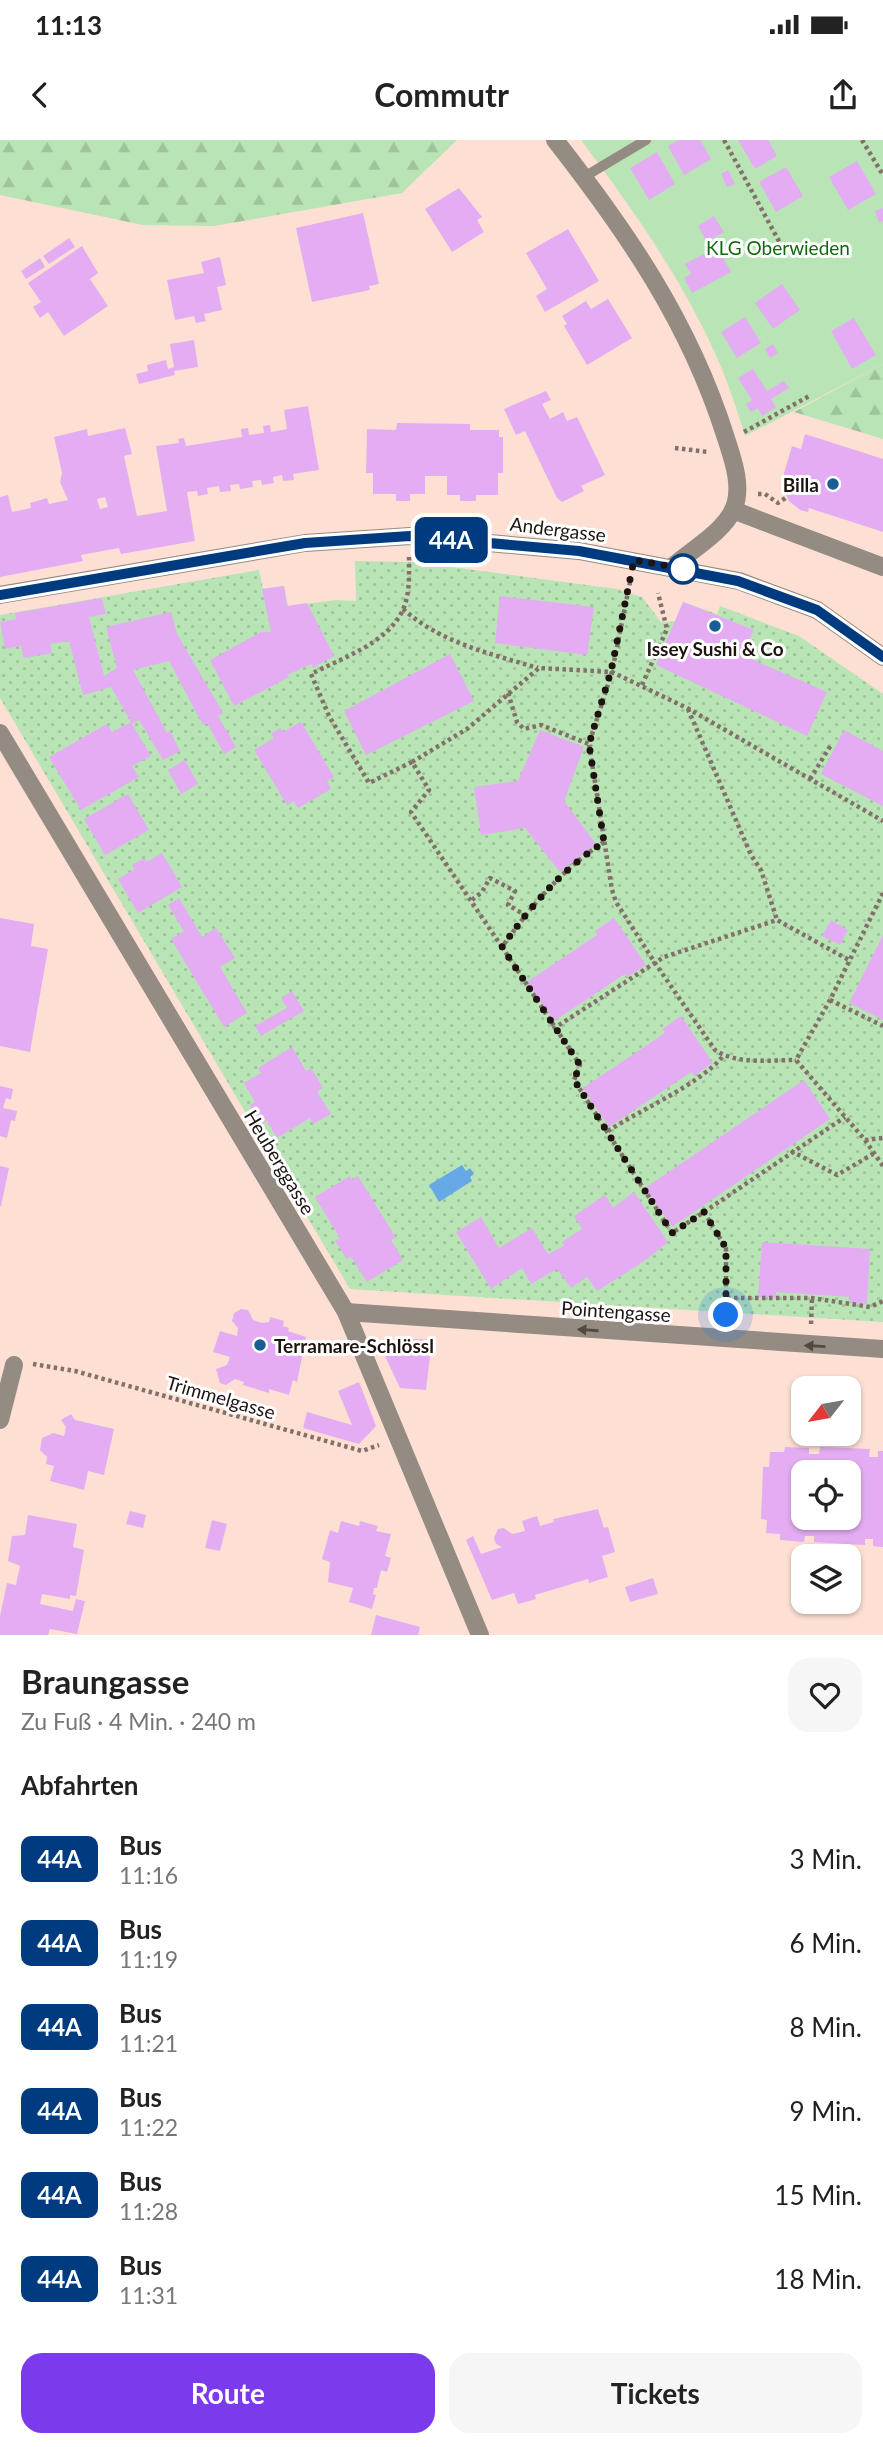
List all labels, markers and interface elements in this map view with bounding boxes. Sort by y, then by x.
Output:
text: 11:13 [35,9,102,41]
text: Commutr [374,75,509,114]
icon: back [21,76,59,114]
icon: share [824,76,862,114]
park label: KLG Oberwieden [706,236,850,259]
place label: Billa [783,473,819,496]
marker: Billa [825,476,841,492]
street label: Andergasse [509,512,607,546]
line badge: 44A [411,517,491,563]
text: 44A [429,525,473,554]
unlabelled marker [668,554,698,584]
marker: Issey Sushi & Co [707,618,723,634]
place label: Issey Sushi & Co [646,637,784,660]
street label: Heuberggasse [240,1106,320,1218]
street label: Pointengasse [560,1296,672,1326]
your location [708,1297,743,1332]
one-way arrow [577,1324,599,1335]
place label: Terramare-Schlössl [274,1334,434,1357]
marker: Terramare-Schlössl [252,1337,268,1353]
one-way arrow [804,1340,826,1351]
street label: Trimmelgasse [164,1370,278,1424]
north arrow [791,1376,861,1446]
map controls [791,1376,861,1614]
button: locate [791,1460,861,1530]
button: layers [791,1544,861,1614]
button: heart [788,1658,862,1732]
text: Braungasse [21,1661,189,1701]
text: Zu Fuß · 4 Min. · 240 m [21,1707,256,1735]
text: Abfahrten [21,1769,139,1801]
text: Bus [119,1829,162,1861]
text: 3 Min. [789,1843,862,1875]
text: 44A [37,1844,82,1873]
text: 11:16 [119,1861,178,1889]
text: Bus [119,1913,162,1945]
text: 6 Min. [789,1927,862,1959]
text: 44A [37,1928,82,1957]
text: 11:19 [119,1945,178,1973]
text: Bus [119,1997,162,2029]
text: 8 Min. [789,2011,862,2043]
text: 44A [37,2012,82,2041]
text: 11:21 [119,2029,178,2057]
text: Bus [119,2081,162,2113]
text: 9 Min. [789,2095,862,2127]
text: 44A [37,2096,82,2125]
text: 11:22 [119,2113,178,2141]
text: Bus [119,2165,162,2197]
text: 15 Min. [774,2179,862,2211]
text: 44A [37,2180,82,2209]
text: 11:28 [119,2197,178,2225]
text: Bus [119,2249,162,2281]
text: 18 Min. [774,2263,862,2295]
text: 44A [37,2264,82,2293]
text: 11:31 [119,2281,178,2309]
button: Route [21,2353,435,2433]
button: Tickets [449,2353,862,2433]

